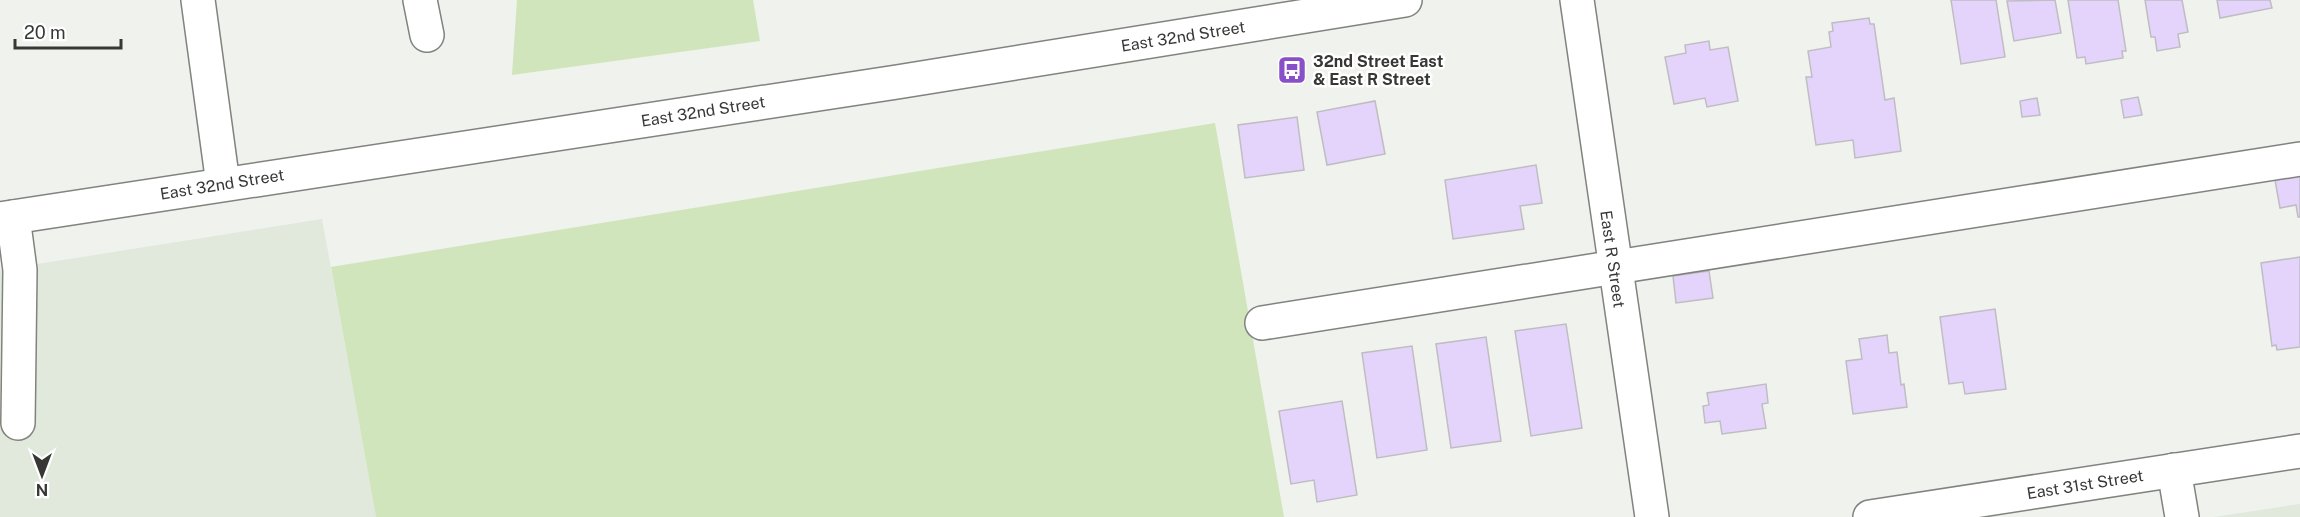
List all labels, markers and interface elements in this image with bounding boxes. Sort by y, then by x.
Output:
scale bar [15,12,122,50]
street label: East 32nd Street [1120,17,1247,56]
text: 20 m [24,22,66,43]
place label: 32nd Street East & East R Street [1313,52,1444,89]
bus stop icon: 32nd Street East & East R Street [1276,54,1308,86]
street label: East 32nd Street [640,92,767,131]
street label: East 32nd Street [159,165,286,204]
street label: East R Street [1596,209,1629,309]
north arrow [12,445,72,505]
street label: East 31st Street [2025,466,2145,503]
text: N [36,480,48,499]

